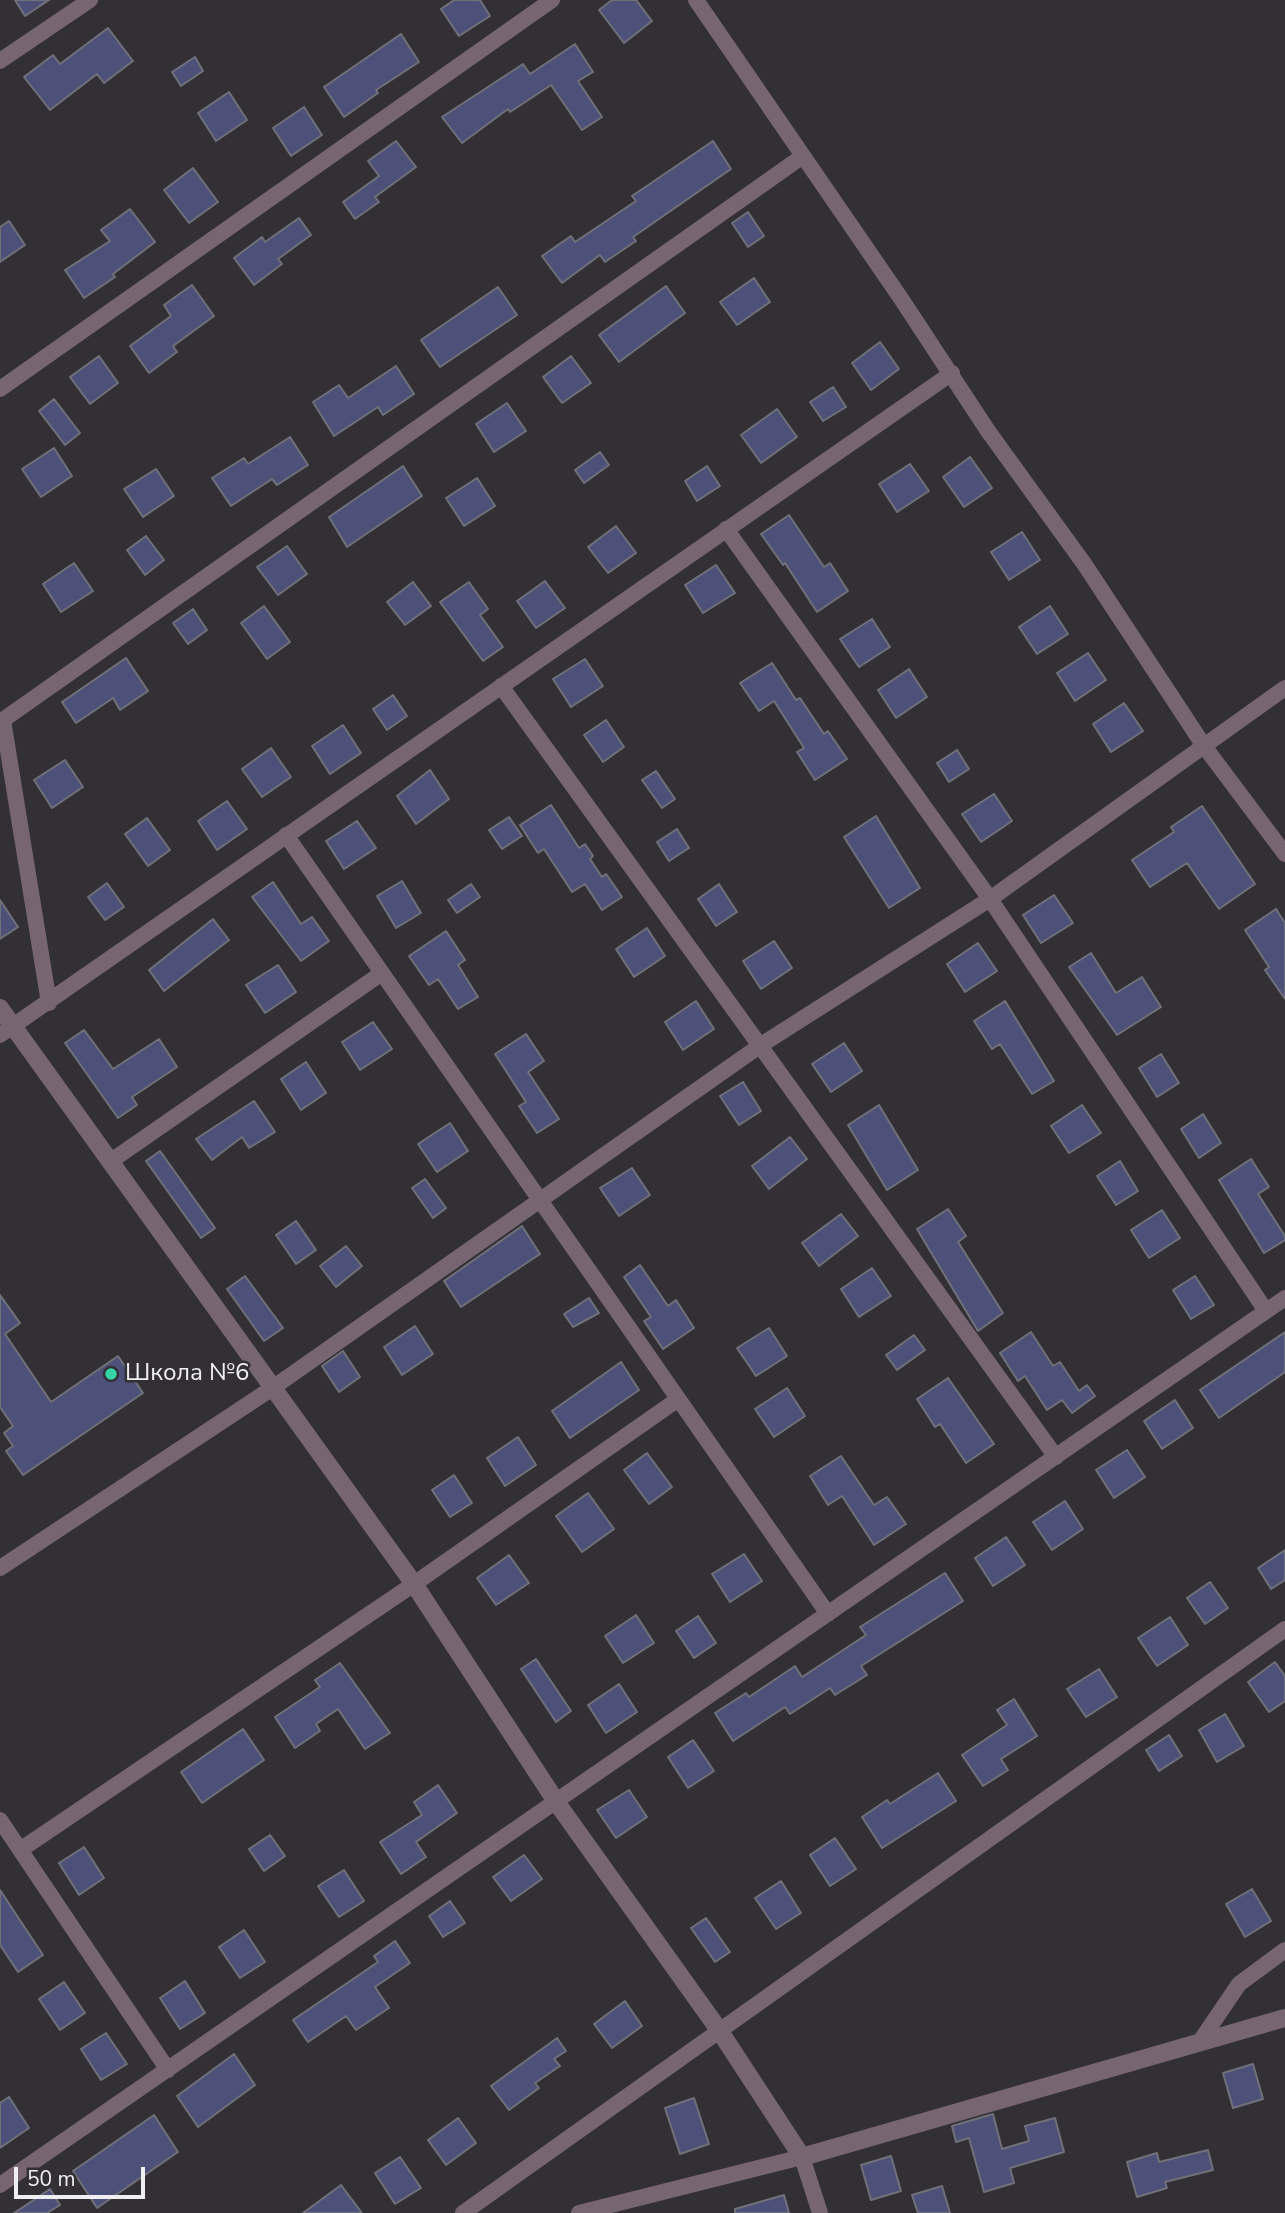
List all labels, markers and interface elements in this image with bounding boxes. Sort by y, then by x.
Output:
place label: Школа №6 [125,1360,249,1388]
marker: Школа №6 [103,1366,119,1382]
scale bar [18,2154,149,2198]
text: 50 m [27,2165,76,2193]

